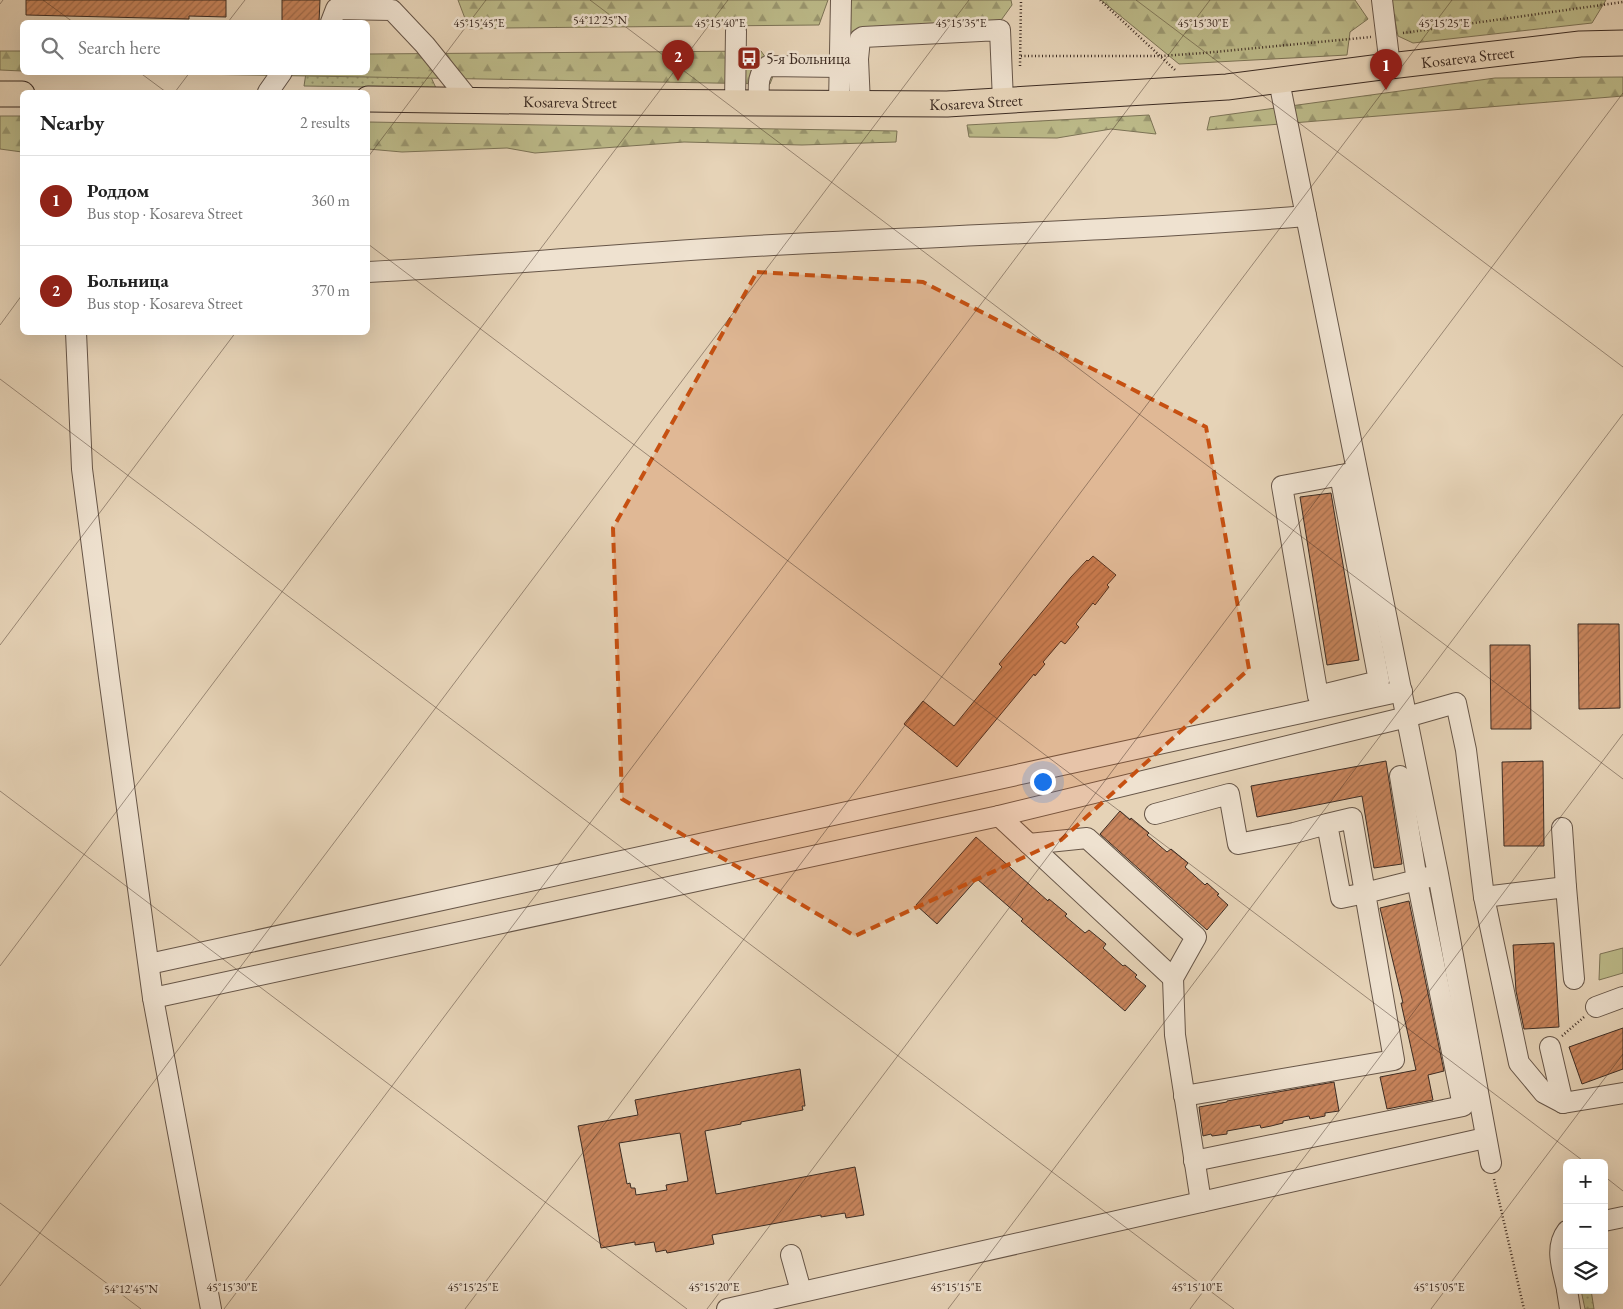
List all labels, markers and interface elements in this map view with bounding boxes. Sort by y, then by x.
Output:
text: 54°12'25"N [573,12,627,28]
text: 45°15'45"E [453,15,505,31]
text: 45°15'40"E [694,15,746,31]
text: 45°15'35"E [935,15,987,31]
text: 45°15'30"E [1177,15,1229,31]
text: 45°15'25"E [1418,15,1470,31]
search box [20,20,370,75]
icon: search [38,34,66,62]
text: Search here [78,35,160,60]
pin: 2 [662,40,694,81]
street label: Kosareva Street [1420,41,1515,73]
bus stop icon: 5-я Больница [736,45,762,71]
place label: 5-я Больница [766,48,851,69]
pin: 1 [1370,49,1402,90]
street label: Kosareva Street [929,89,1023,115]
street label: Kosareva Street [523,91,617,113]
text: Nearby [40,109,104,136]
text: 2 results [300,112,350,133]
text: Роддом [87,178,149,203]
text: 1 [52,190,60,211]
text: 360 m [311,190,350,211]
text: Bus stop · Kosareva Street [87,203,243,224]
text: Больница [87,268,169,293]
text: 2 [52,280,60,301]
text: 370 m [311,280,350,301]
text: Bus stop · Kosareva Street [87,293,243,314]
your location [1030,769,1056,795]
map controls [1563,1159,1608,1294]
button: + [1563,1159,1608,1204]
button: − [1563,1204,1608,1249]
button: layers [1563,1249,1608,1294]
text: 45°15'30"E [206,1279,258,1295]
text: 45°15'25"E [447,1279,499,1295]
text: 45°15'20"E [688,1279,740,1295]
text: 45°15'15"E [930,1279,982,1295]
text: 45°15'10"E [1171,1279,1223,1295]
text: 45°15'05"E [1413,1279,1465,1295]
text: 54°12'45"N [104,1281,158,1297]

